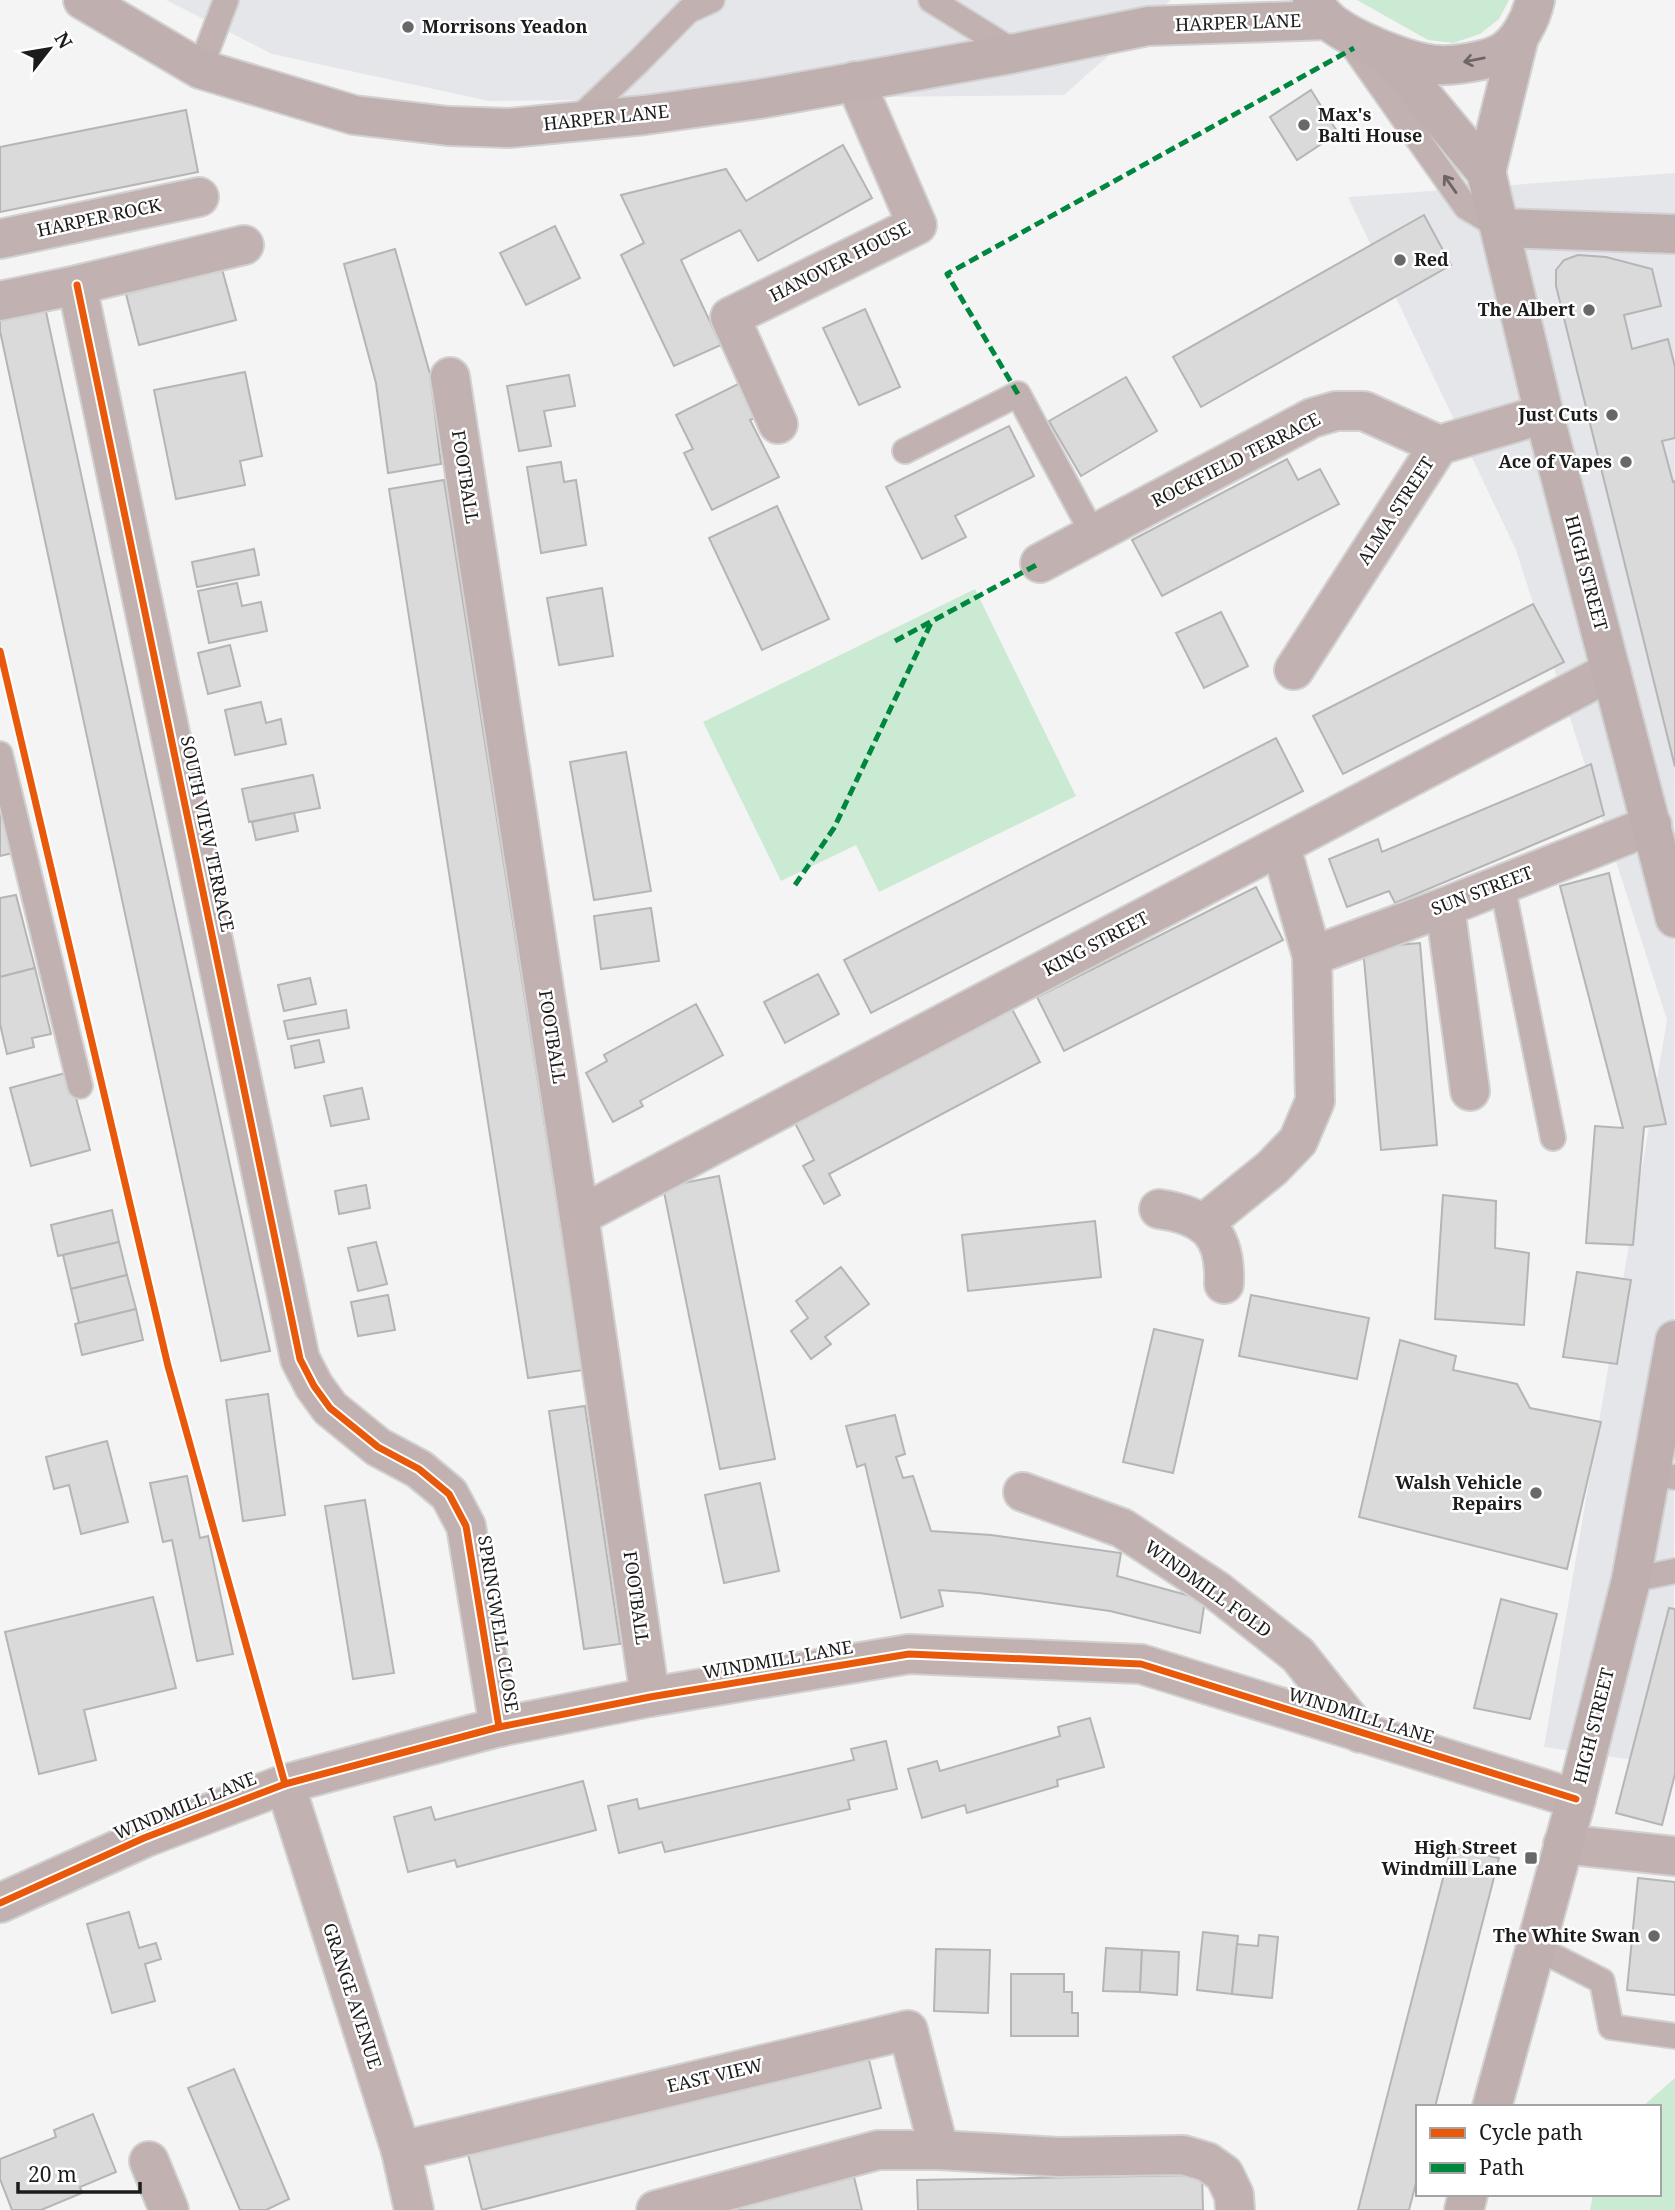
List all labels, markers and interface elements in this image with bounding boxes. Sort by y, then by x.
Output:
street label: HARPER LANE [1174,8,1301,36]
north arrow [14,14,84,84]
place label: Morrisons Yeadon [422,14,587,38]
marker: Morrisons Yeadon [400,19,416,35]
text: N [49,27,79,53]
one-way arrow [1463,54,1486,67]
street label: HARPER LANE [542,98,670,136]
place label: Max's Balti House [1318,102,1422,147]
marker: Max's Balti House [1296,117,1312,133]
one-way arrow [1443,175,1457,194]
street label: HARPER ROCK [35,192,163,242]
street label: HANOVER HOUSE [765,215,914,307]
place label: Red [1414,247,1449,271]
marker: Red [1392,252,1408,268]
place label: The Albert [1478,297,1575,321]
marker: The Albert [1581,302,1597,318]
place label: Just Cuts [1517,402,1598,426]
street label: ROCKFIELD TERRACE [1147,406,1324,512]
marker: Just Cuts [1604,407,1620,423]
street label: FOOTBALL [447,428,485,525]
place label: Ace of Vapes [1498,449,1612,473]
street label: ALMA STREET [1351,452,1439,569]
marker: Ace of Vapes [1618,454,1634,470]
street label: HIGH STREET [1560,512,1614,633]
street label: SOUTH VIEW TERRACE [175,734,240,934]
street label: SUN STREET [1427,860,1536,920]
street label: KING STREET [1039,905,1152,981]
street label: FOOTBALL [534,988,572,1085]
place label: Walsh Vehicle Repairs [1395,1470,1522,1515]
marker: Walsh Vehicle Repairs [1528,1485,1544,1501]
street label: SPRINGWELL CLOSE [473,1534,525,1714]
street label: WINDMILL FOLD [1140,1534,1277,1642]
street label: FOOTBALL [619,1549,655,1646]
street label: WINDMILL LANE [701,1634,855,1684]
street label: HIGH STREET [1567,1665,1619,1786]
street label: WINDMILL LANE [1285,1681,1437,1749]
street label: WINDMILL LANE [110,1766,259,1845]
place label: High Street Windmill Lane [1381,1835,1517,1880]
marker: High Street Windmill Lane [1523,1850,1539,1866]
street label: GRANGE AVENUE [318,1920,388,2072]
place label: The White Swan [1493,1923,1640,1947]
marker: The White Swan [1646,1928,1662,1944]
street label: EAST VIEW [665,2052,765,2098]
legend [1416,2105,1661,2196]
text: Cycle path [1479,2118,1583,2146]
scale bar [18,2150,140,2194]
text: Path [1479,2153,1524,2181]
text: 20 m [28,2160,77,2188]

